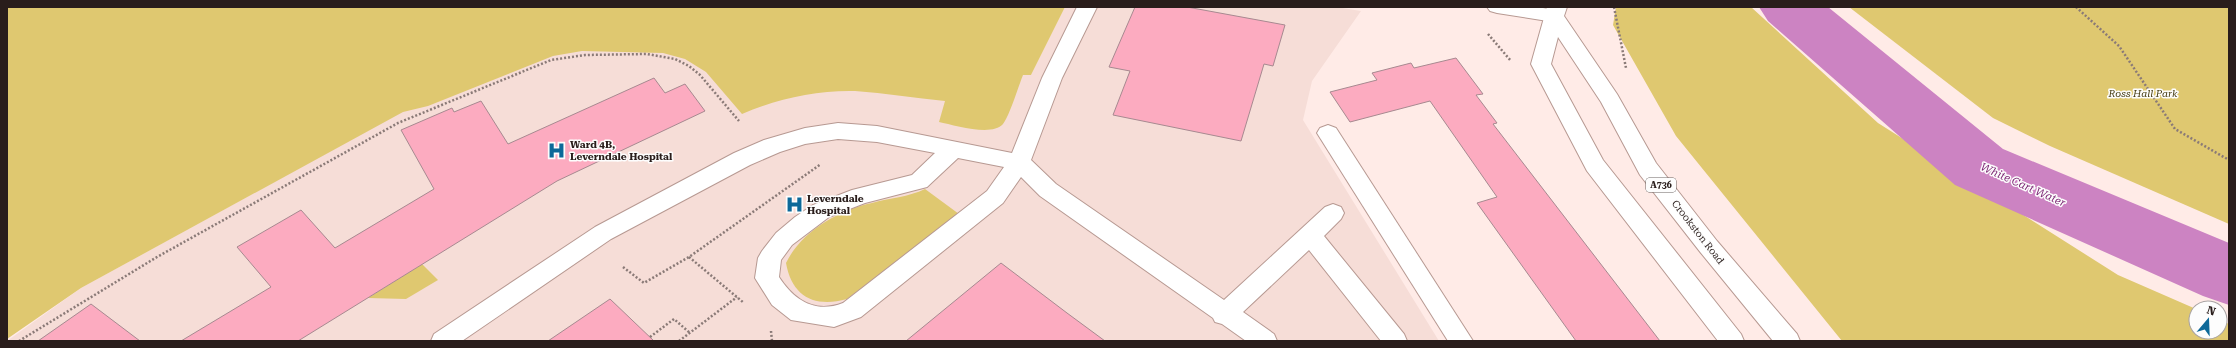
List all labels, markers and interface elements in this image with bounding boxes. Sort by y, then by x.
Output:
park label: Ross Hall Park [2108,88,2178,99]
place label: Ward 4B, Leverndale Hospital [570,139,673,162]
hospital icon: Ward 4B, Leverndale Hospital [547,140,567,160]
water label: White Cart Water [1979,160,2068,210]
road number: A736 [1646,178,1676,192]
place label: Leverndale Hospital [807,193,864,216]
hospital icon: Leverndale Hospital [784,194,804,214]
street label: Crookston Road [1670,198,1727,267]
north arrow [2188,300,2228,340]
text: N [2205,303,2218,319]

